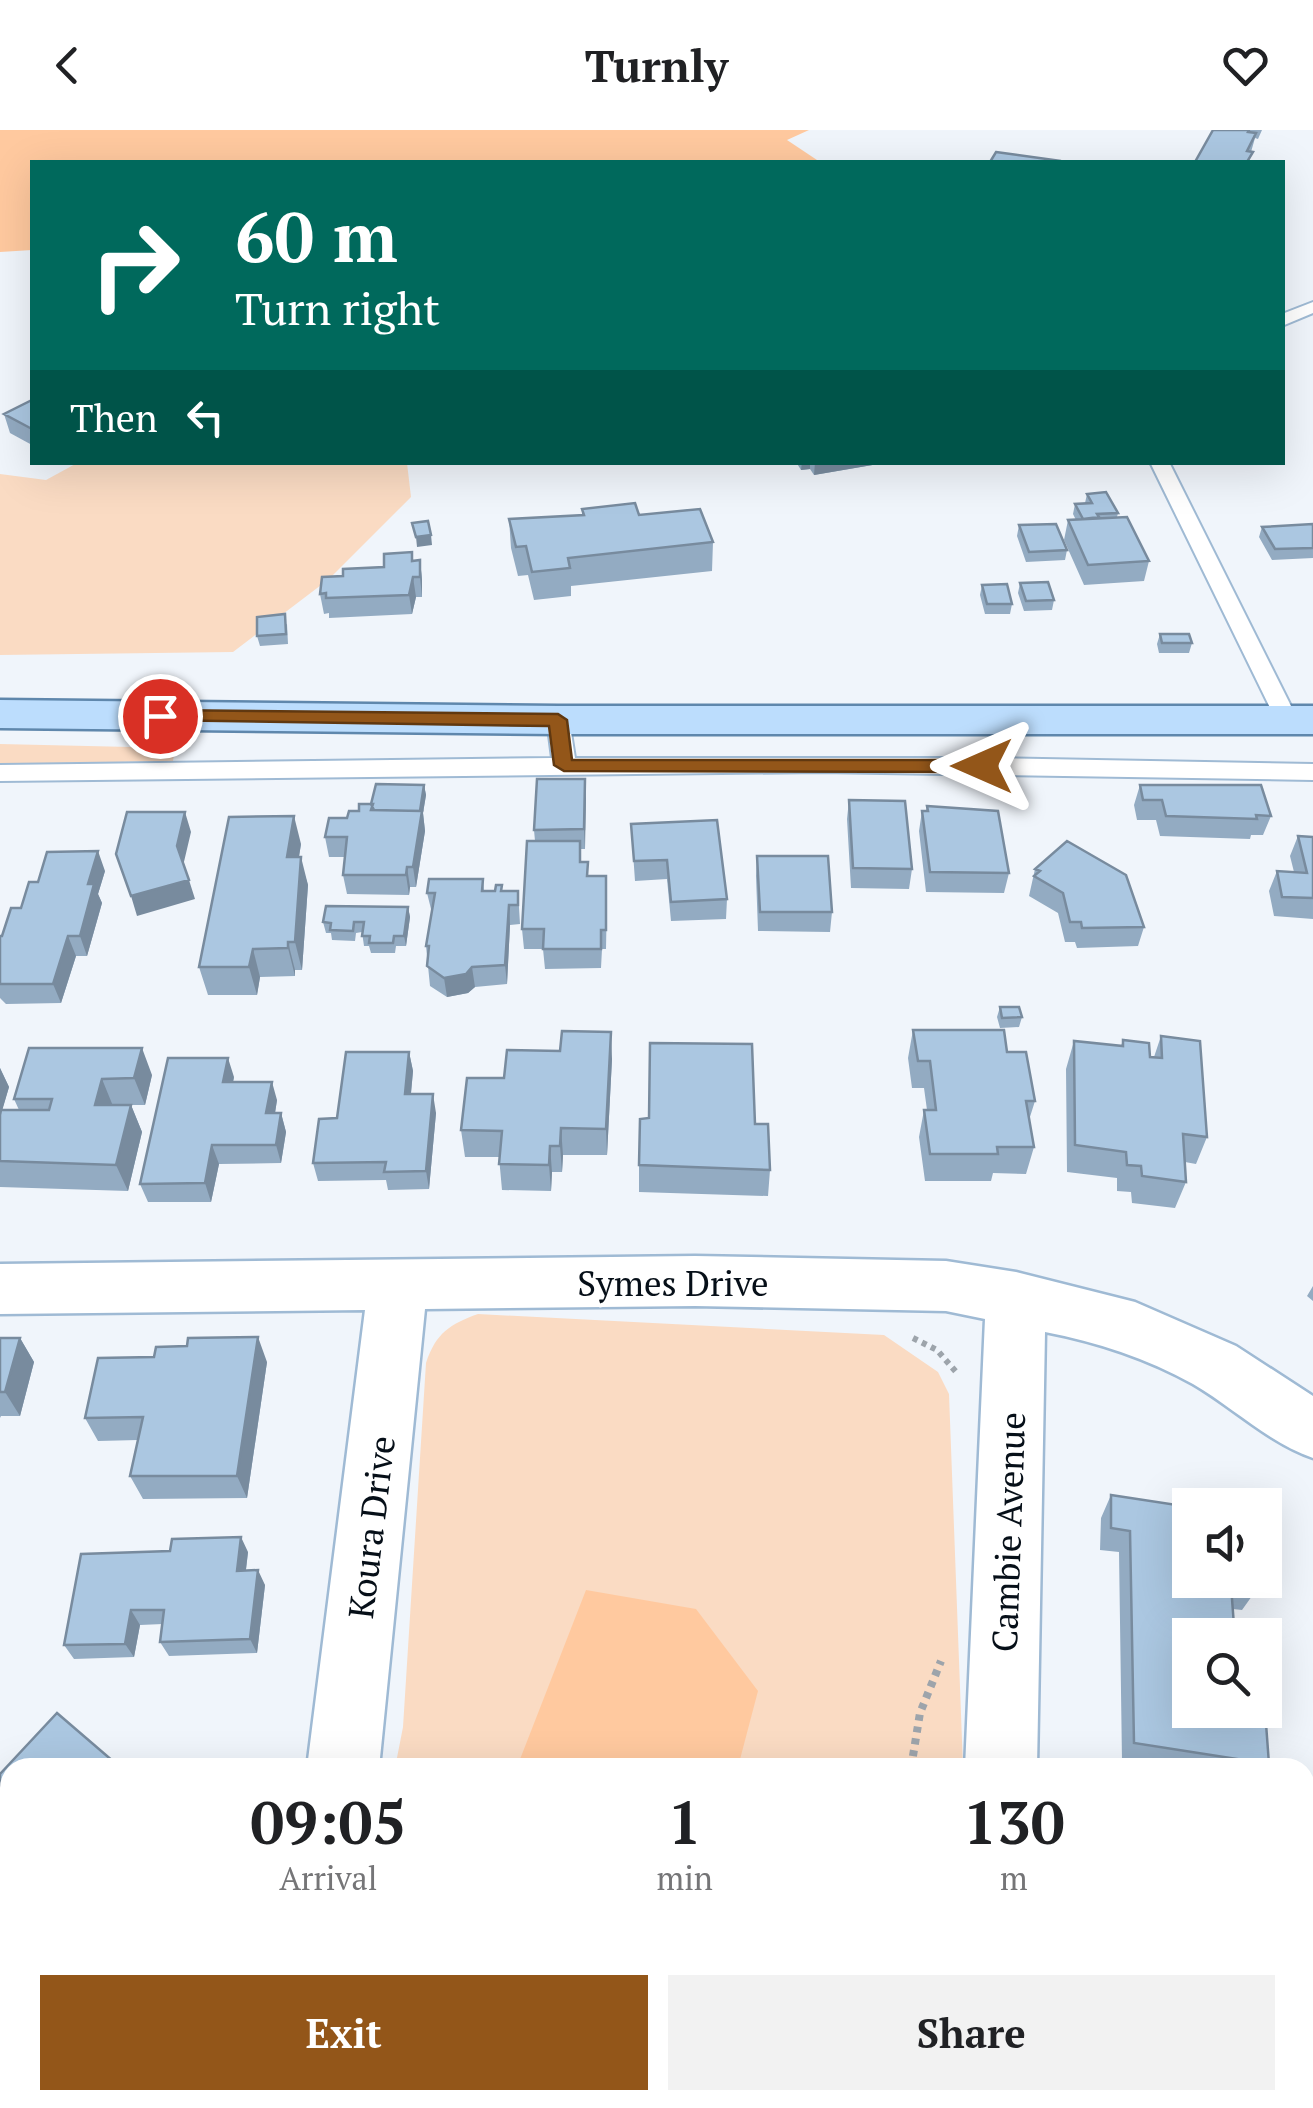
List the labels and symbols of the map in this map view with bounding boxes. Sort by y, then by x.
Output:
pin [118,674,203,759]
position arrow [930,714,1034,818]
street label: Symes Drive [577,1260,769,1306]
street label: Cambie Avenue [981,1411,1035,1653]
street label: Koura Drive [337,1433,405,1621]

